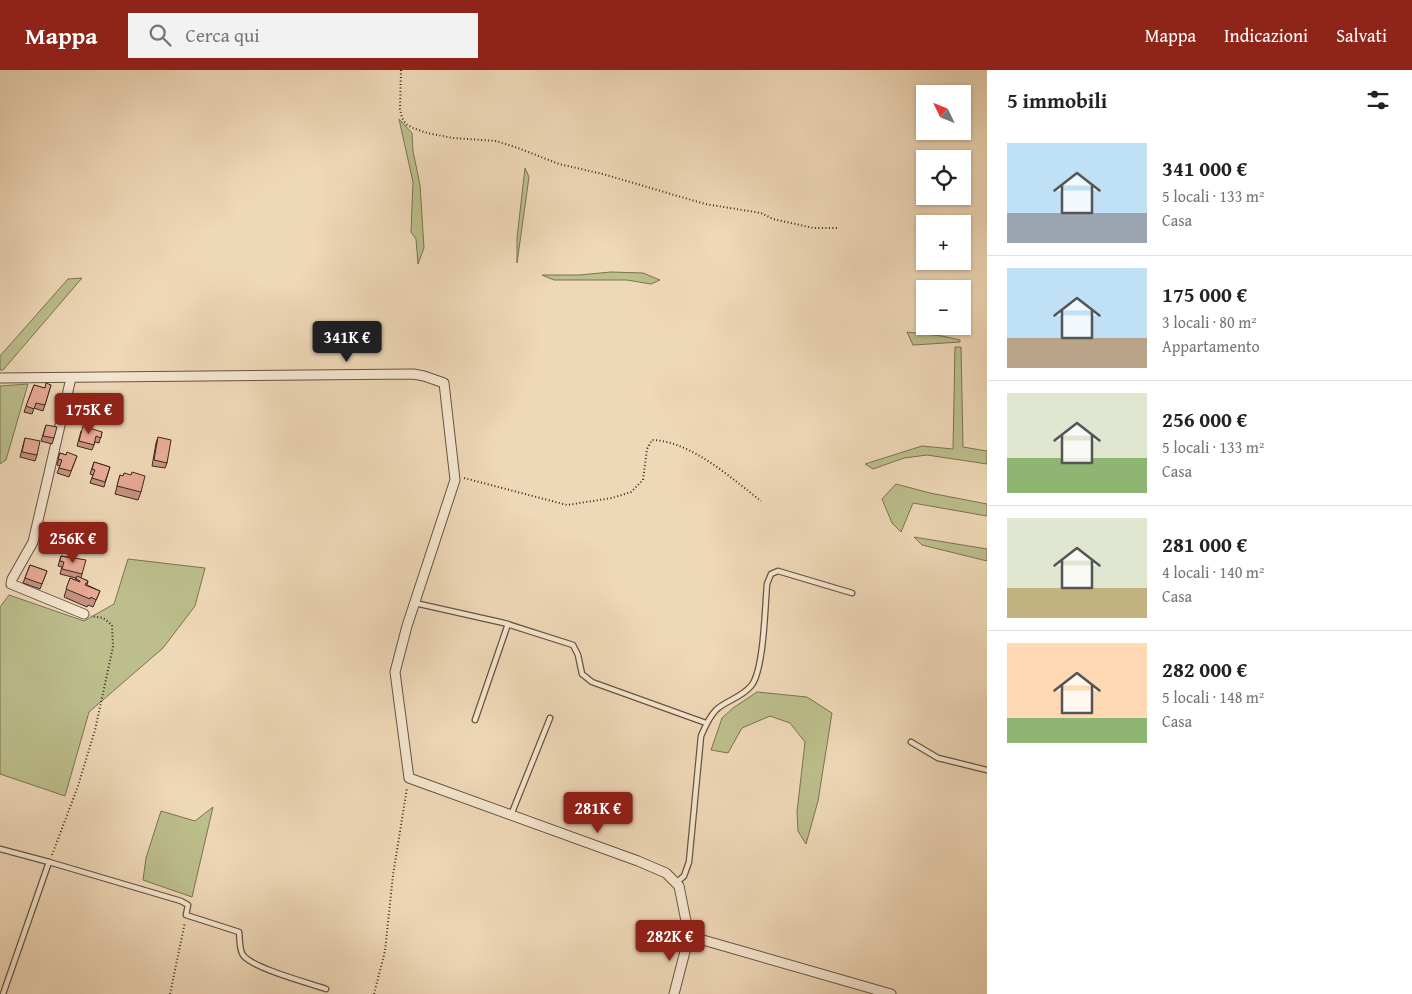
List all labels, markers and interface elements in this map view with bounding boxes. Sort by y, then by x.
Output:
search box [128,13,478,58]
text: Mappa [25,18,98,53]
icon: search [146,21,174,49]
text: Cerca qui [186,21,260,49]
text: Mappa [1145,22,1196,49]
text: Indicazioni [1224,22,1308,49]
text: Salvati [1336,22,1387,49]
north arrow [916,85,971,140]
map controls [916,85,971,335]
text: 5 immobili [1007,85,1107,116]
icon: filters [1364,86,1392,114]
button: locate [916,150,971,205]
text: 341 000 € [1162,153,1247,184]
icon: home [1047,163,1107,223]
text: 5 locali · 133 m² [1162,184,1264,208]
text: Casa [1162,208,1192,232]
button: + [916,215,971,270]
text: 175 000 € [1162,279,1247,310]
button: − [916,280,971,335]
icon: home [1047,288,1107,348]
text: 3 locali · 80 m² [1162,310,1257,334]
pin: 341K € [306,320,388,363]
text: 341K € [324,325,370,349]
text: Appartamento [1162,334,1260,358]
pin: 175K € [48,392,130,435]
text: 175K € [66,397,112,421]
text: 256 000 € [1162,404,1247,435]
icon: home [1047,413,1107,473]
text: 5 locali · 133 m² [1162,435,1264,459]
text: Casa [1162,459,1192,483]
pin: 256K € [32,522,114,564]
text: 256K € [50,526,96,550]
text: 281 000 € [1162,529,1247,560]
icon: home [1047,538,1107,598]
text: 4 locali · 140 m² [1162,560,1264,584]
text: Casa [1162,584,1192,608]
text: 282 000 € [1162,654,1247,685]
icon: home [1047,663,1107,723]
text: 5 locali · 148 m² [1162,685,1264,709]
text: Casa [1162,709,1192,733]
pin: 281K € [557,792,639,834]
text: 281K € [575,796,621,820]
pin: 282K € [629,920,711,962]
text: 282K € [647,924,693,948]

